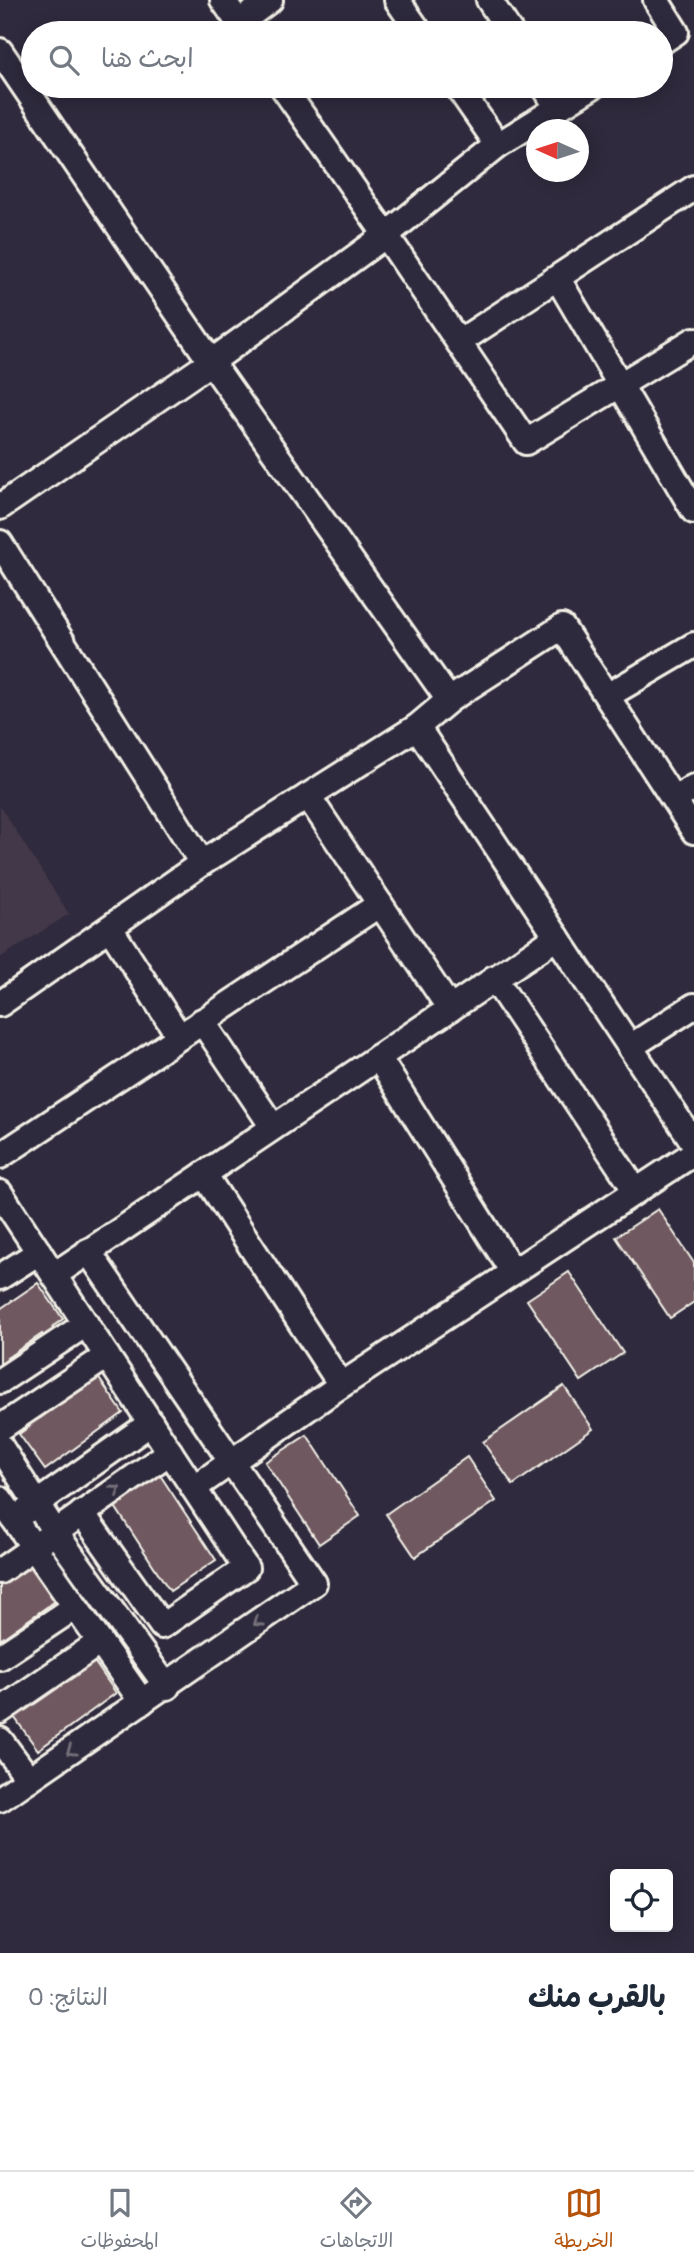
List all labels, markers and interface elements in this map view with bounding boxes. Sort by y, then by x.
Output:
search box [21,21,673,98]
icon: search [45,41,83,79]
text: ابحث هنا [101,43,194,75]
north arrow [526,119,589,182]
one-way arrow [108,1486,121,1498]
one-way arrow [253,1614,266,1627]
one-way arrow [65,1743,78,1756]
map controls [610,1869,673,1932]
button: locate [610,1869,673,1932]
text: بالقرب منك [528,1979,666,2016]
text: النتائج: 0 [28,1983,108,2012]
tab: المحفوظات [81,2184,159,2257]
tab: الاتجاهات [320,2184,393,2257]
tab: الخريطة [554,2184,613,2257]

